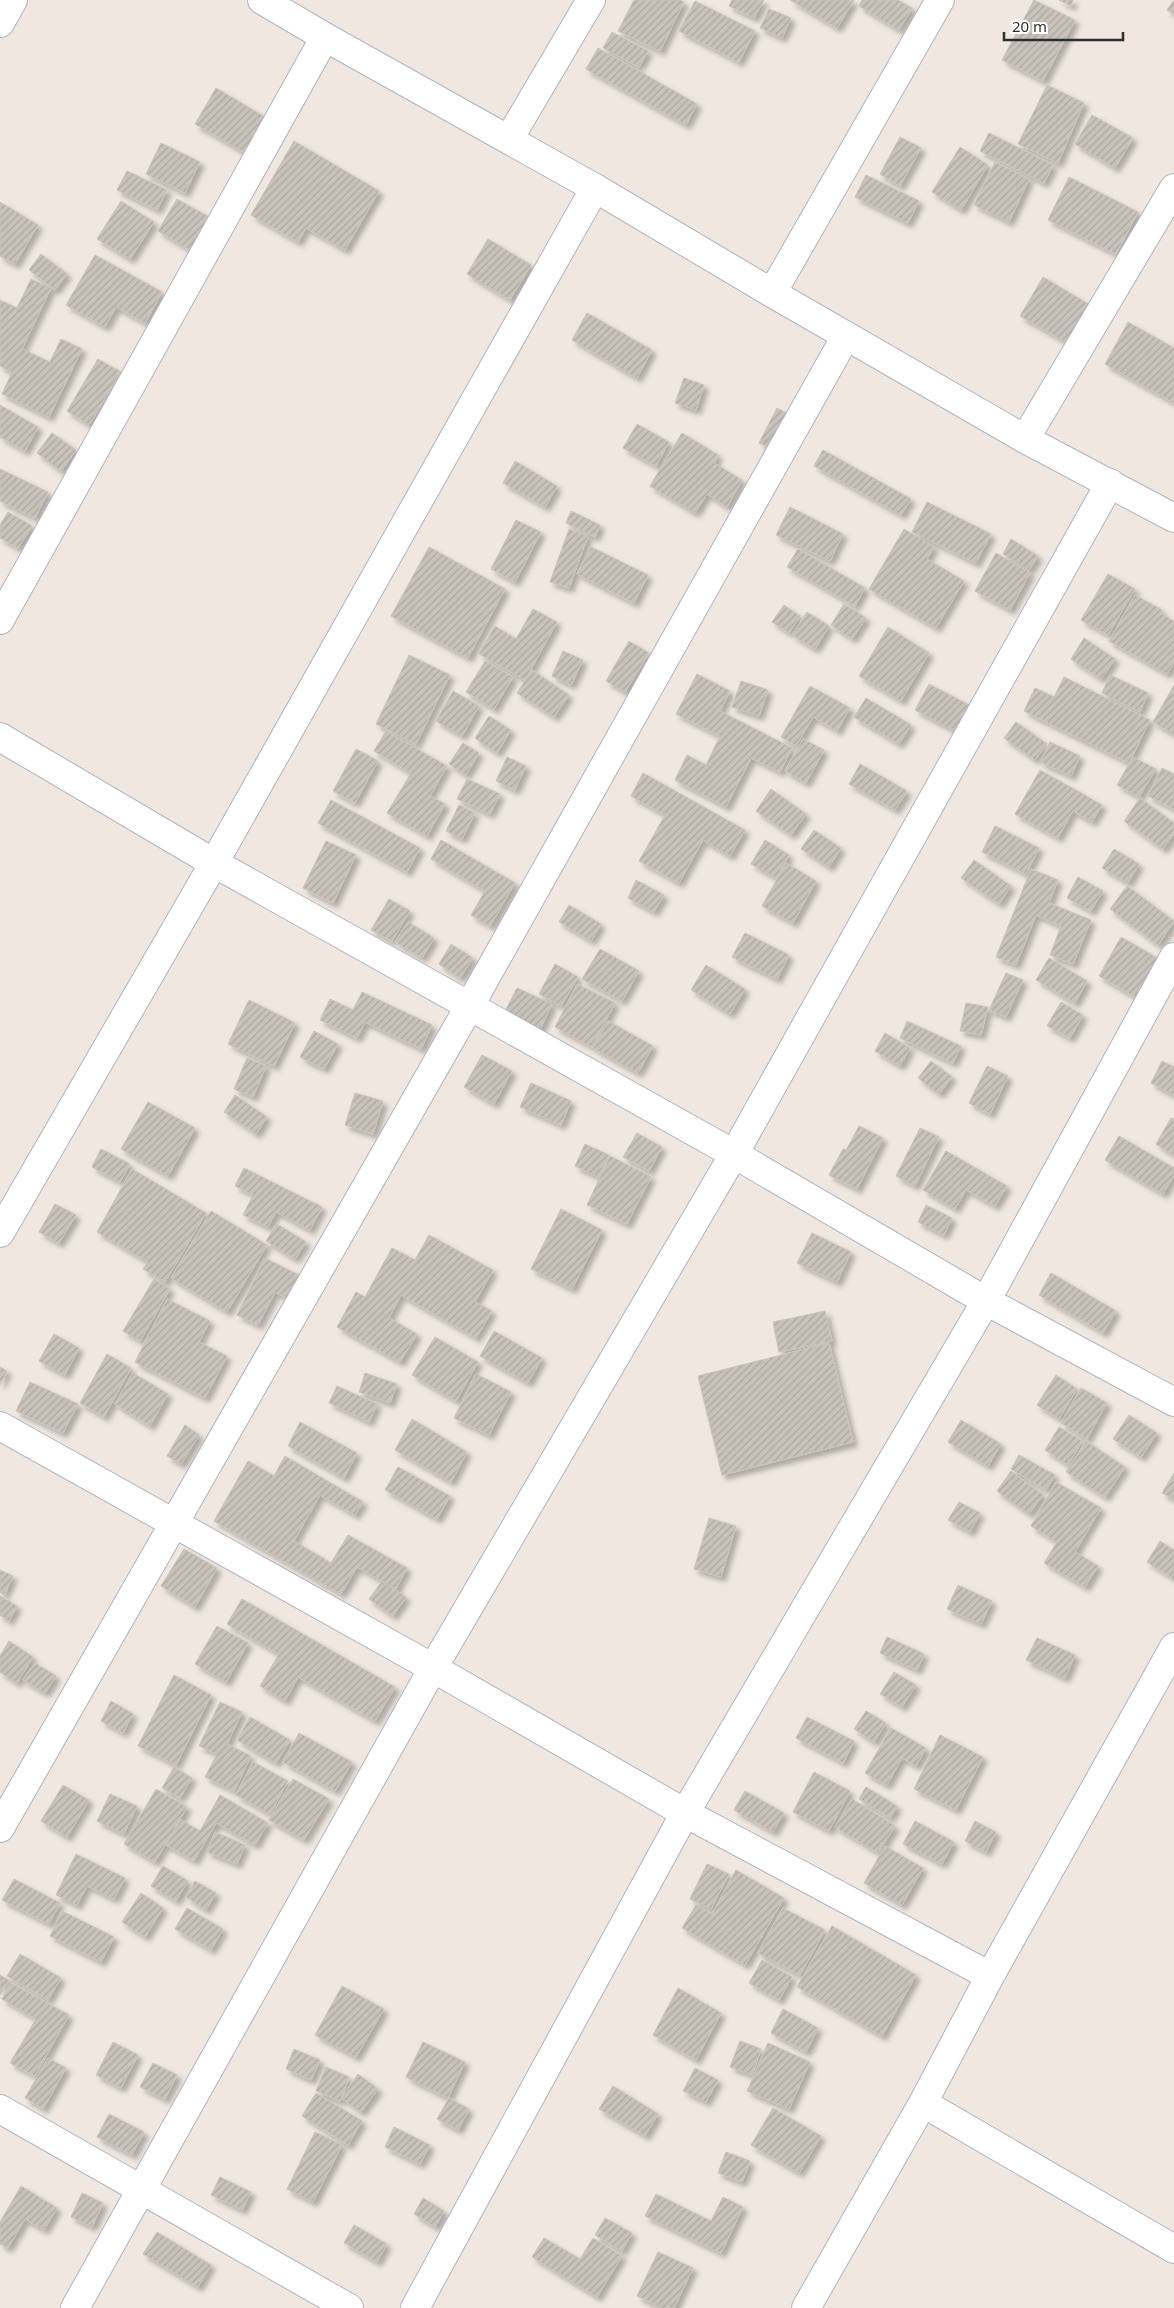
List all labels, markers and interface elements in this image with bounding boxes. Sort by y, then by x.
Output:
scale bar [1004,10,1123,42]
text: 20 m [1012,16,1047,36]

